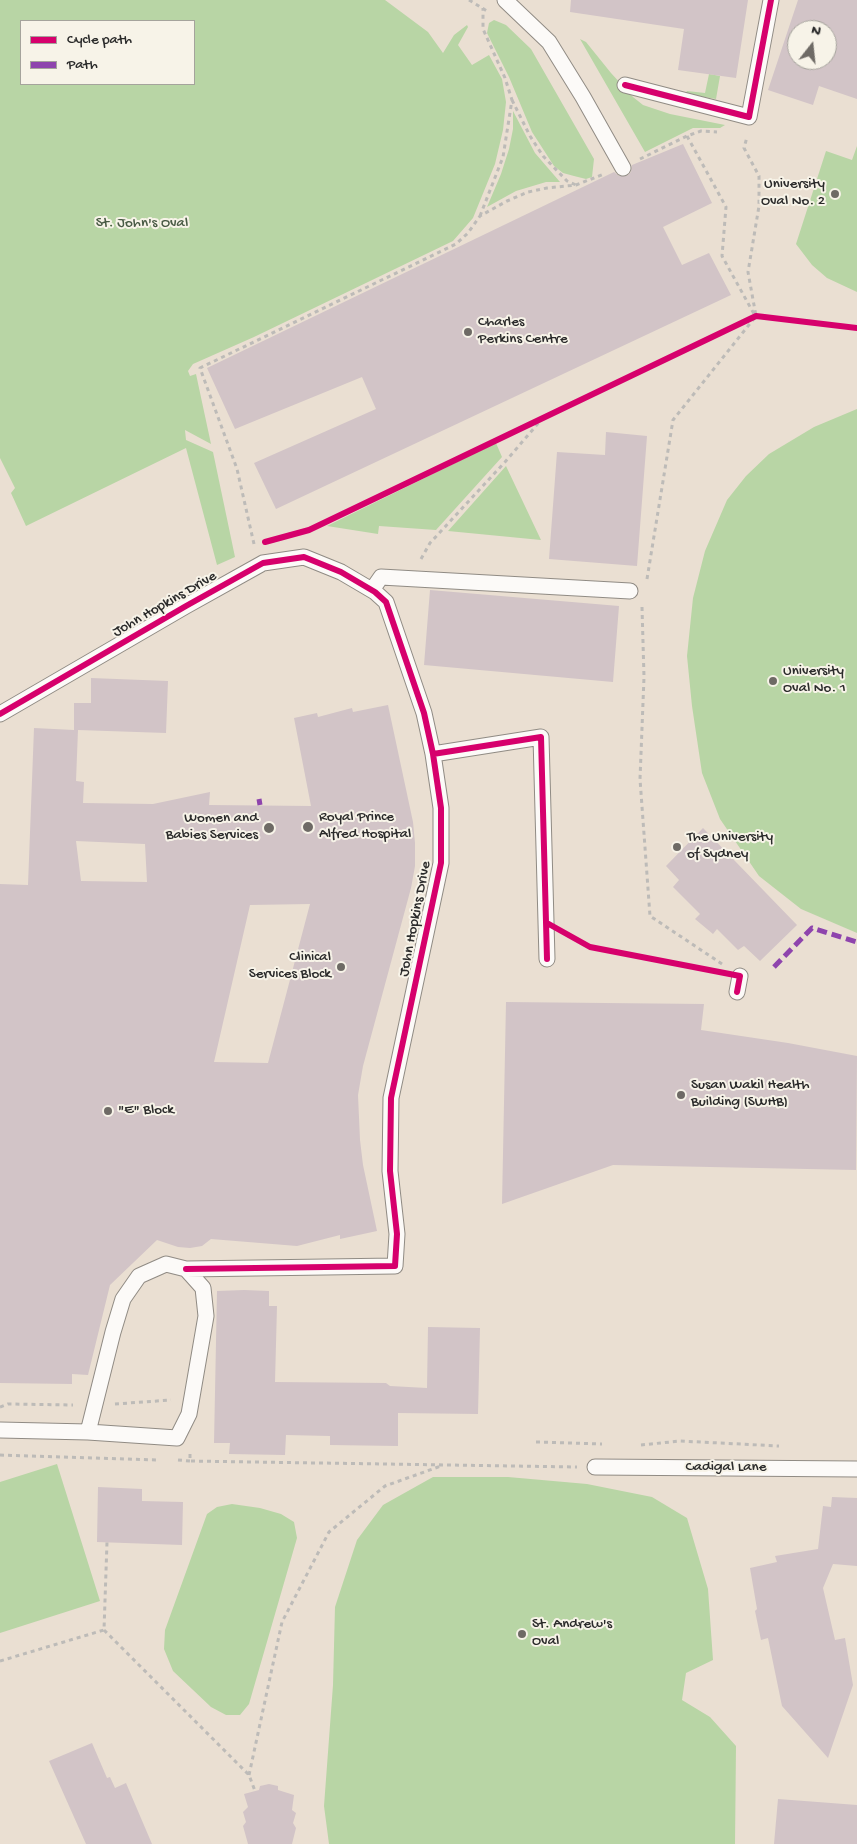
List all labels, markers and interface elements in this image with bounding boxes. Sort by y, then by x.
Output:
legend [20,20,195,85]
north arrow [787,20,837,70]
text: N [809,22,823,40]
text: Cycle path [67,31,132,49]
text: Path [67,56,98,74]
place label: University Oval No. 2 [761,176,825,211]
marker: University Oval No. 2 [829,188,841,200]
park label: St. John's Oval [96,215,188,233]
place label: Charles Perkins Centre [478,314,568,349]
marker: Charles Perkins Centre [462,326,474,338]
street label: John Hopkins Drive [110,568,220,642]
place label: University Oval No. 1 [783,663,846,698]
marker: University Oval No. 1 [767,675,779,687]
place label: Royal Prince Alfred Hospital [319,809,411,844]
place label: Women and Babies Services [166,810,258,845]
marker: Royal Prince Alfred Hospital [301,820,315,834]
marker: Women and Babies Services [262,821,276,835]
place label: The University of Sydney [687,829,773,864]
marker: The University of Sydney [671,841,683,853]
street label: John Hopkins Drive [396,860,436,978]
place label: Clinical Services Block [249,949,331,984]
marker: Clinical Services Block [335,961,347,973]
place label: Susan Wakil Health Building (SWHB) [691,1077,810,1112]
marker: Susan Wakil Health Building (SWHB) [675,1089,687,1101]
place label: "E" Block [118,1102,174,1120]
marker: "E" Block [102,1105,114,1117]
street label: Cadigal Lane [686,1459,766,1477]
place label: St. Andrew's Oval [532,1616,612,1651]
marker: St. Andrew's Oval [516,1628,528,1640]

